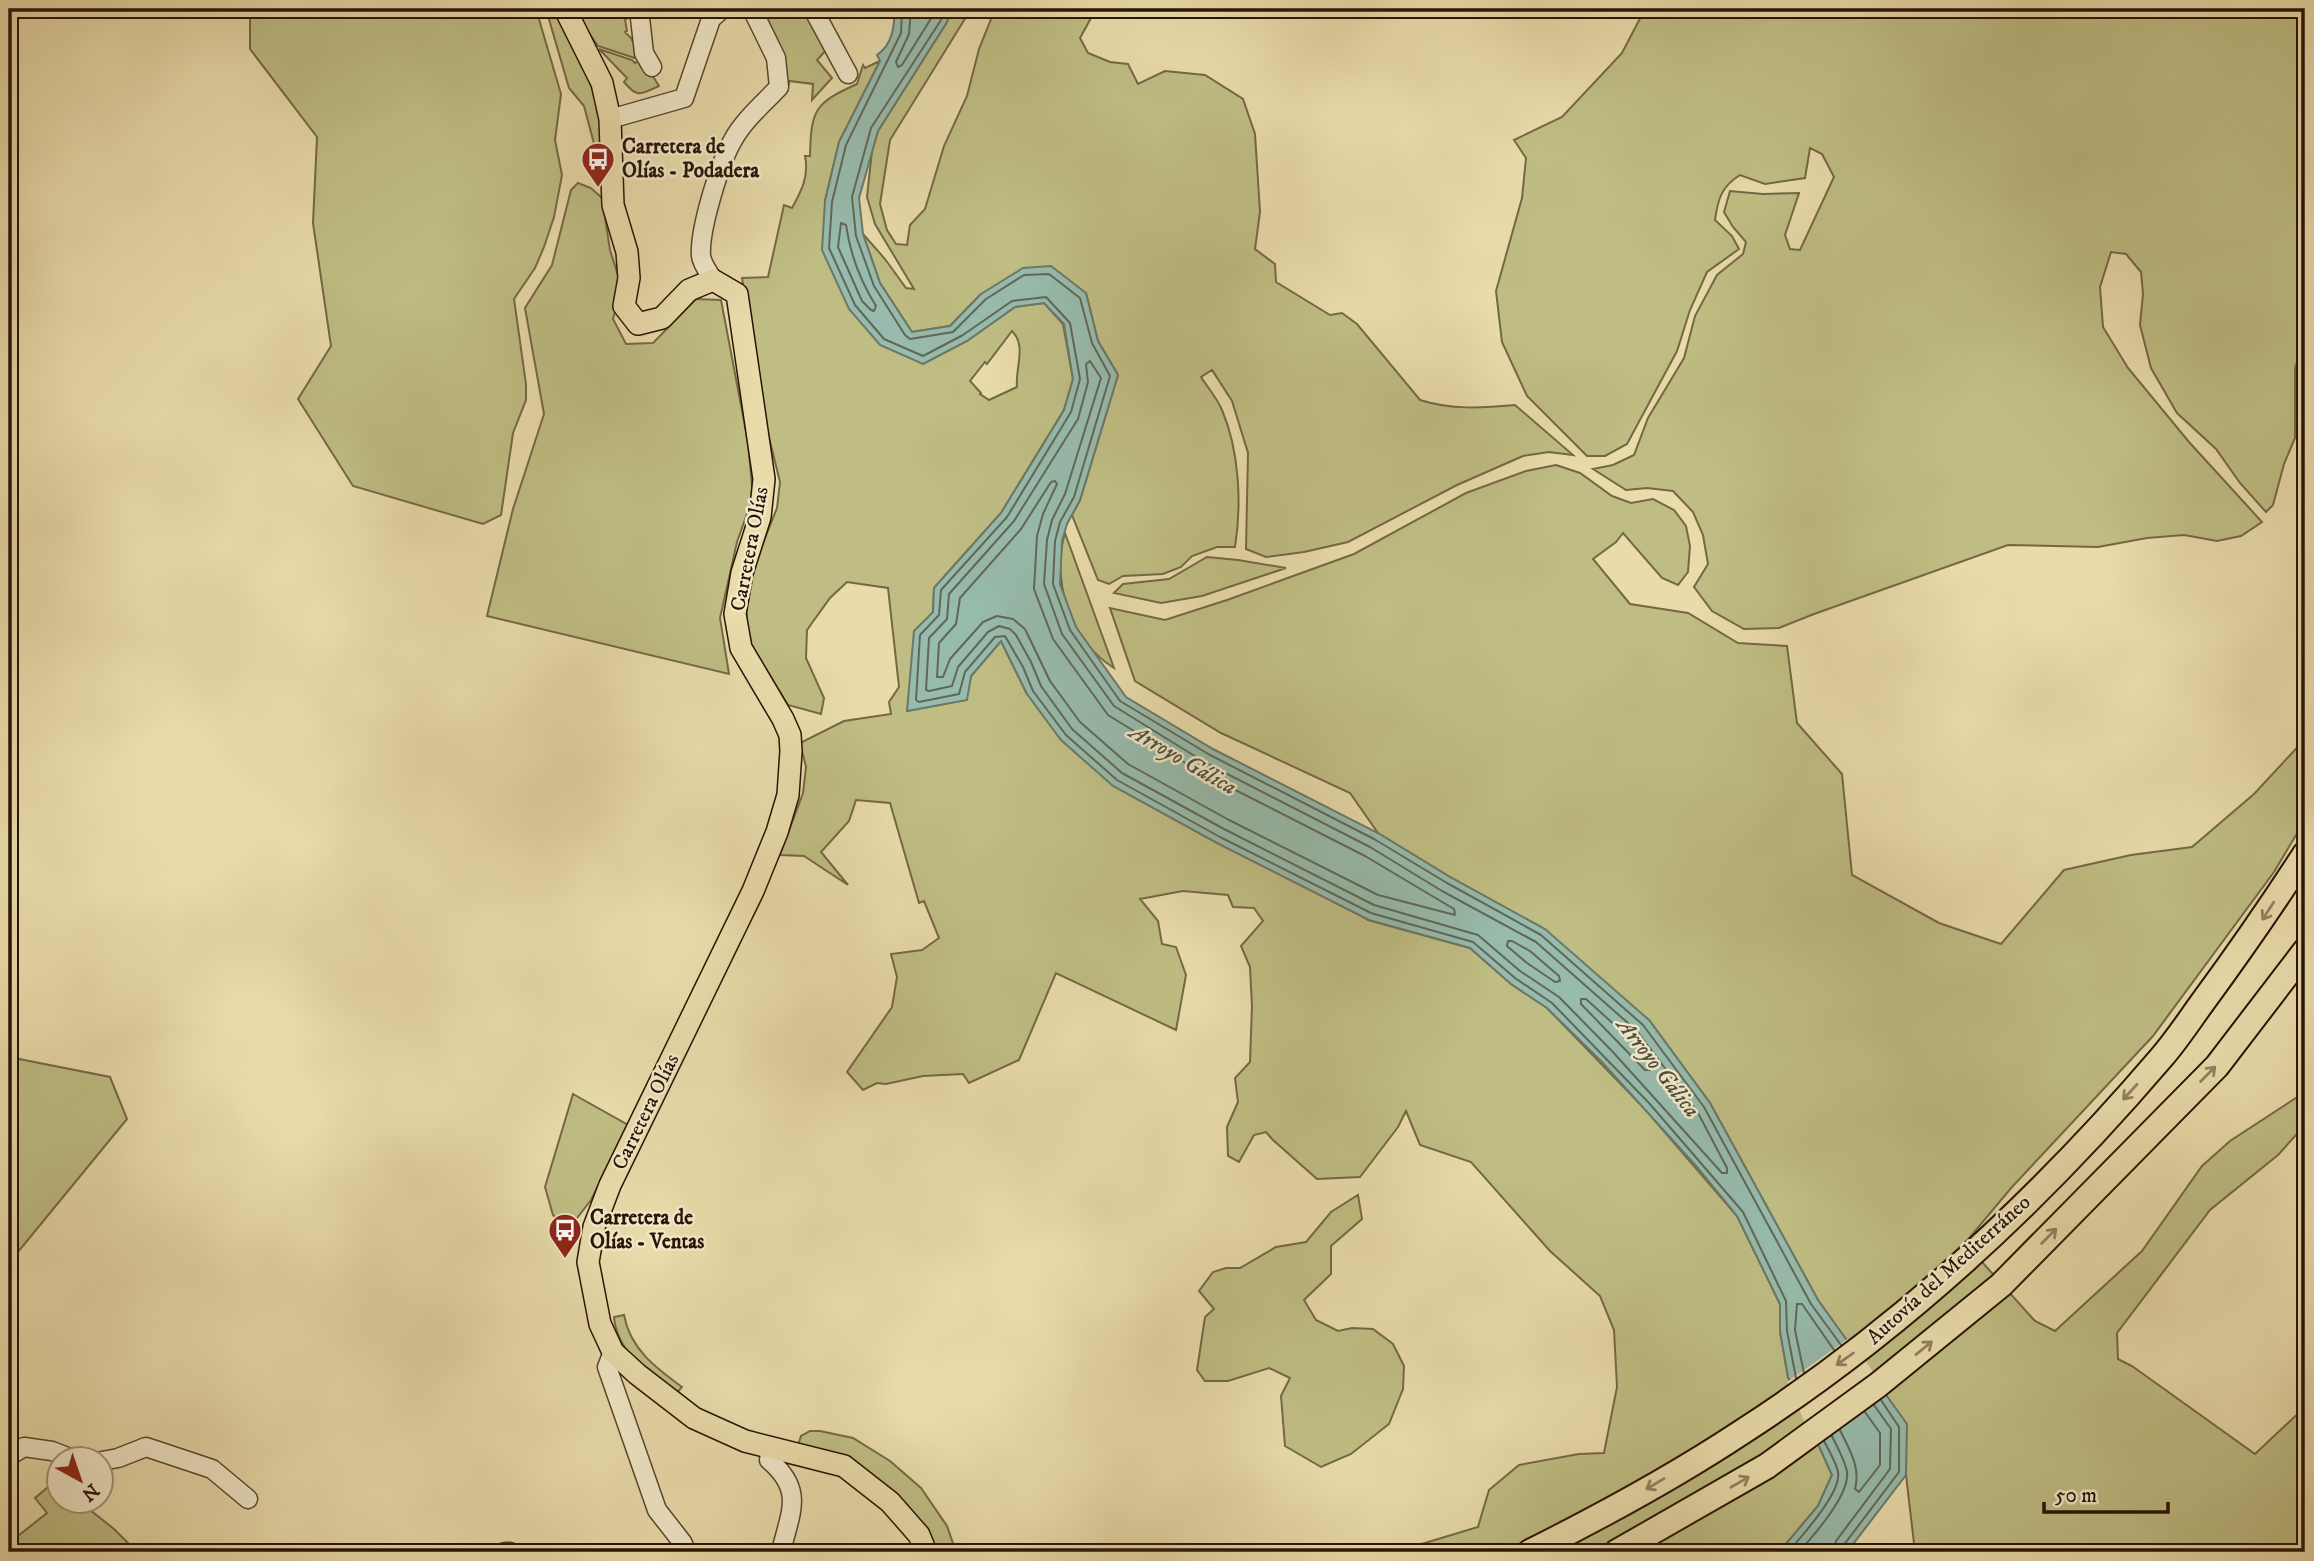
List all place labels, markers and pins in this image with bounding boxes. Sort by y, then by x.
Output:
place label: Carretera de Olías - Podadera [622,134,760,184]
bus stop icon: Carretera de Olías - Podadera [579,140,617,189]
place label: Carretera de Olías - Ventas [590,1205,704,1255]
bus stop icon: Carretera de Olías - Ventas [546,1211,584,1260]

